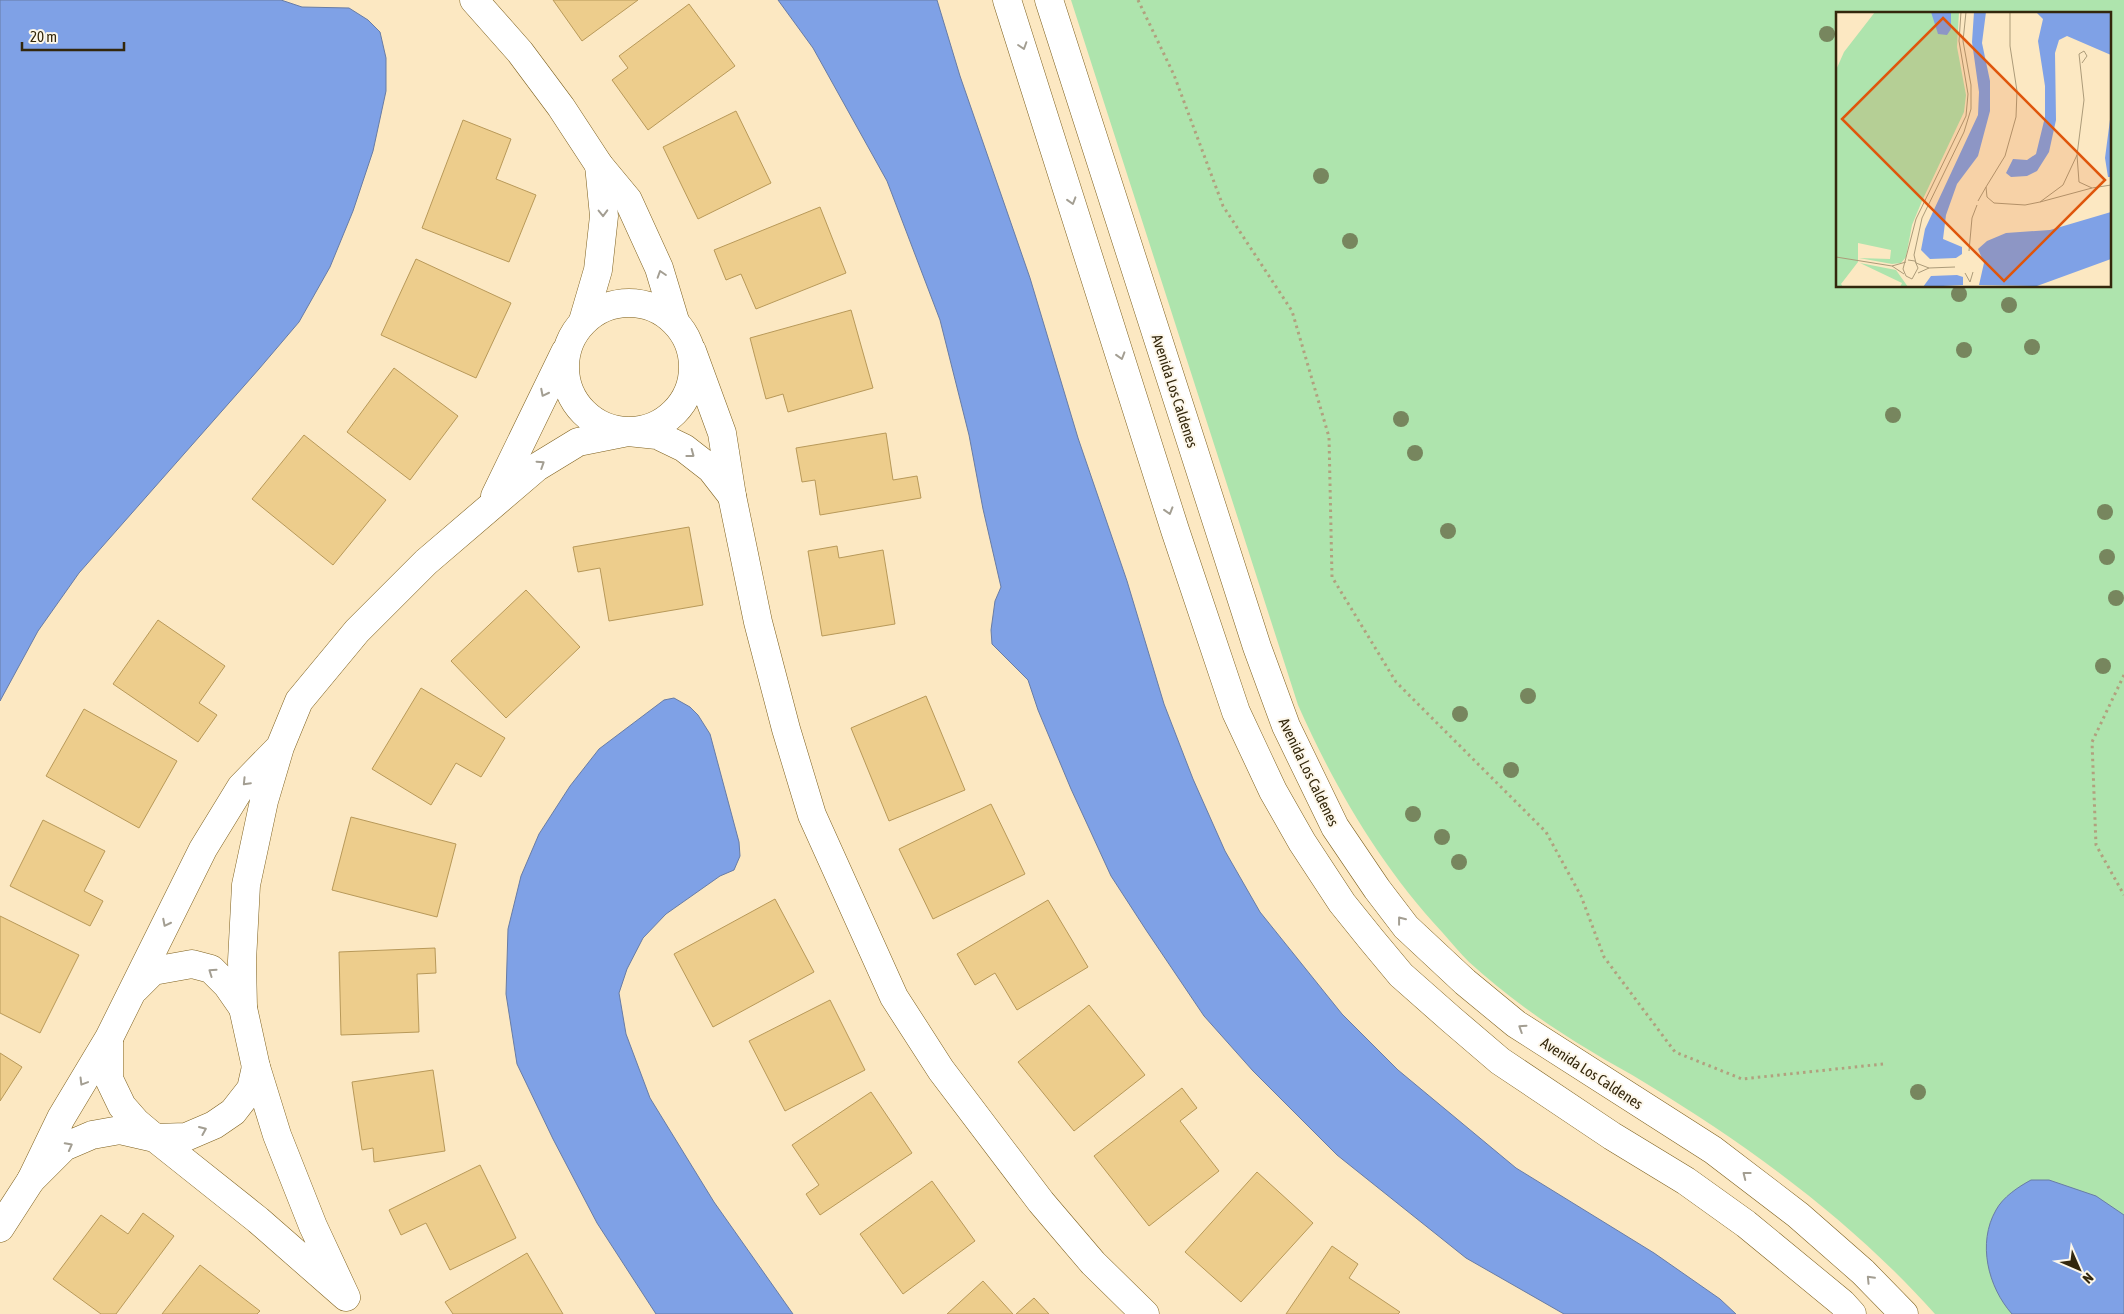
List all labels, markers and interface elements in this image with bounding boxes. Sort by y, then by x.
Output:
inset map [1836,12,2112,288]
scale bar [22,20,125,52]
text: 20 m [30,28,57,45]
one-way arrow [1017,41,1027,50]
one-way arrow [1066,196,1076,205]
one-way arrow [598,210,608,217]
one-way arrow [656,271,666,279]
street label: Avenida Los Caldenes [1149,332,1201,450]
one-way arrow [1115,351,1125,360]
one-way arrow [540,388,550,397]
one-way arrow [685,448,694,456]
one-way arrow [536,461,545,471]
one-way arrow [1164,506,1174,515]
street label: Avenida Los Caldenes [1275,715,1343,829]
one-way arrow [243,776,252,785]
one-way arrow [162,917,172,926]
one-way arrow [1399,917,1407,926]
one-way arrow [208,969,218,978]
one-way arrow [1519,1025,1528,1034]
street label: Avenida Los Caldenes [1538,1034,1646,1112]
one-way arrow [80,1077,90,1086]
one-way arrow [198,1126,207,1137]
one-way arrow [63,1142,72,1152]
one-way arrow [1742,1172,1752,1181]
north arrow [2054,1244,2104,1294]
text: N [2080,1270,2097,1287]
one-way arrow [1867,1276,1876,1285]

